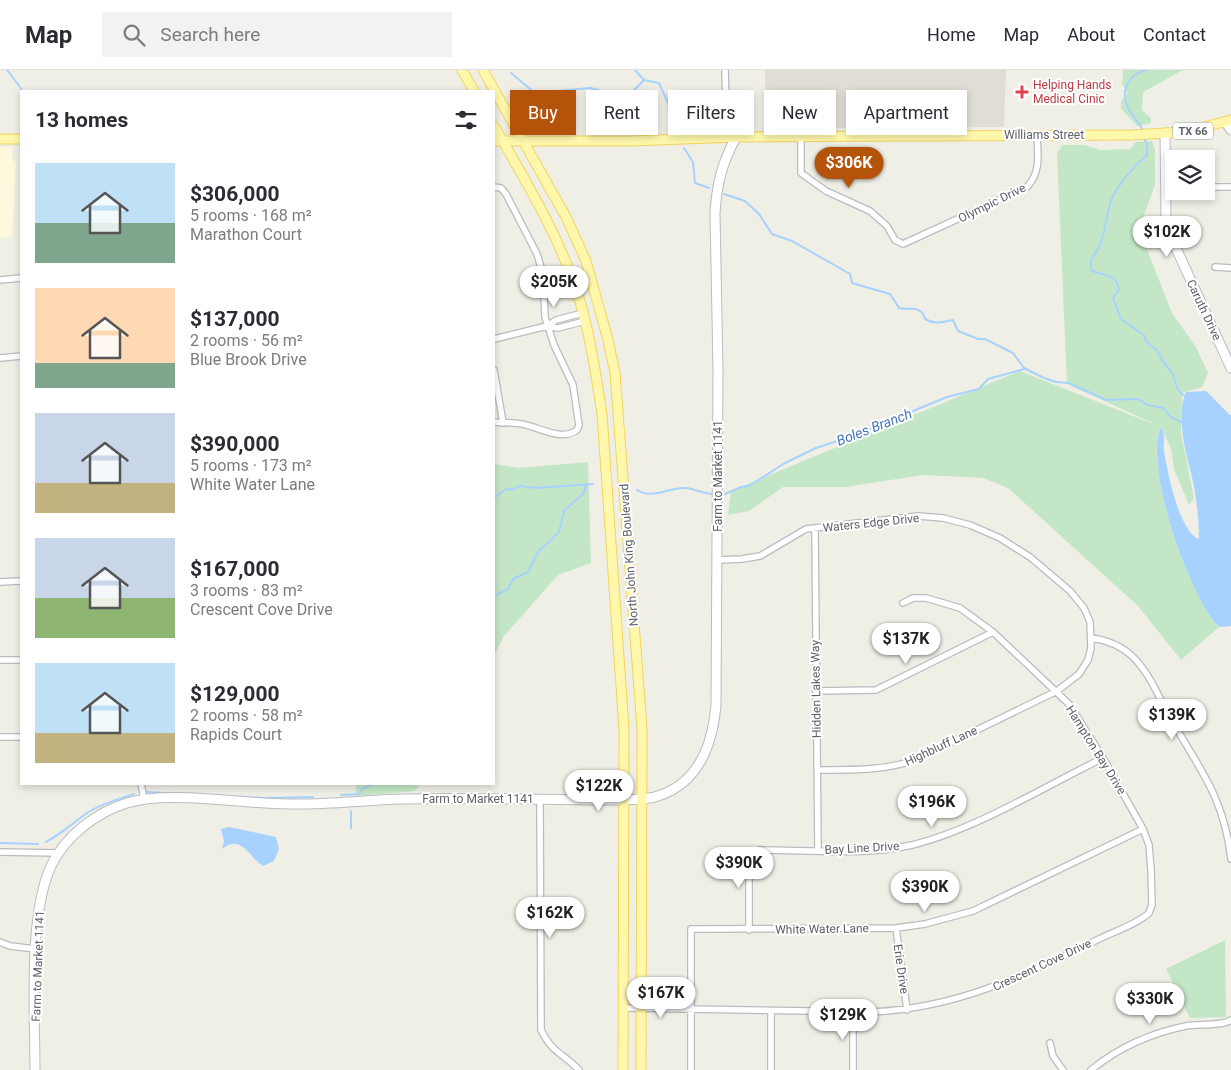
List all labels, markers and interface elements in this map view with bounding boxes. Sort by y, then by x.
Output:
search box [102,12,452,57]
text: Map [25,21,72,49]
icon: search [120,21,148,49]
text: Search here [160,23,260,46]
text: Home [927,24,976,45]
text: Map [1004,24,1039,45]
text: About [1067,24,1115,45]
text: Contact [1143,24,1206,45]
place label: Helping Hands Medical Cinic [1033,78,1112,106]
marker: Helping Hands Medical Cinic [1015,85,1029,99]
chip: Buy [510,90,576,135]
chip: Rent [586,90,658,135]
chip: Filters [668,90,754,135]
chip: New [764,90,836,135]
chip: Apartment [846,90,967,135]
icon: filters [452,106,480,134]
text: 13 homes [35,108,128,132]
road number: TX 66 [1173,122,1213,140]
street label: Williams Street [1004,128,1084,142]
pin: $306K [814,146,884,189]
map controls [1165,150,1215,200]
button: layers [1165,150,1215,200]
text: $306K [826,153,872,172]
street label: Olympic Drive [956,181,1028,225]
text: $306,000 [190,182,280,206]
icon: home [75,183,135,243]
text: 5 rooms · 168 m² [190,206,312,225]
pin: $102K [1132,216,1202,258]
text: $102K [1144,222,1190,241]
text: Marathon Court [190,225,302,244]
pin: $205K [519,266,589,308]
text: $205K [531,272,577,291]
street label: Caruth Drive [1184,277,1224,343]
text: $137,000 [190,307,280,331]
icon: home [75,308,135,368]
text: 2 rooms · 56 m² [190,331,303,350]
text: Blue Brook Drive [190,350,307,369]
water label: Boles Branch [834,405,914,449]
street label: Farm to Market 1141 [711,420,725,532]
text: $390,000 [190,432,280,456]
icon: home [75,433,135,493]
text: 5 rooms · 173 m² [190,456,312,475]
text: White Water Lane [190,475,315,494]
street label: North John King Boulevard [617,483,641,627]
street label: Waters Edge Drive [822,511,920,535]
text: $167,000 [190,557,280,581]
icon: home [75,558,135,618]
text: 3 rooms · 83 m² [190,581,303,600]
text: Crescent Cove Drive [190,600,333,619]
pin: $137K [871,622,941,665]
text: $137K [883,629,929,648]
street label: Hidden Lakes Way [808,640,824,738]
text: $129,000 [190,682,280,706]
icon: home [75,683,135,743]
pin: $139K [1137,698,1207,741]
street label: Hampton Bay Drive [1063,703,1129,797]
text: $139K [1149,705,1195,724]
text: 2 rooms · 58 m² [190,706,303,725]
street label: Highbluff Lane [903,723,979,769]
text: Rapids Court [190,725,282,744]
pin: $122K [564,770,634,812]
text: $122K [576,776,622,795]
pin: $196K [897,786,967,828]
street label: Farm to Market 1141 [422,792,534,806]
text: $196K [909,792,955,811]
street label: Bay Line Drive [824,839,900,857]
pin: $390K [704,846,774,889]
text: $390K [716,853,762,872]
pin: $390K [890,870,960,913]
text: $390K [902,877,948,896]
pin: $162K [515,896,585,939]
text: $162K [527,903,573,922]
street label: Farm to Market 1141 [29,910,47,1022]
street label: White Water Lane [775,921,869,937]
street label: Crescent Cove Drive [991,936,1093,994]
street label: Erie Drive [891,943,911,995]
pin: $167K [626,976,696,1019]
pin: $330K [1115,982,1185,1025]
text: $167K [638,983,684,1002]
text: $330K [1127,989,1173,1008]
pin: $129K [808,998,878,1041]
text: $129K [820,1005,866,1024]

